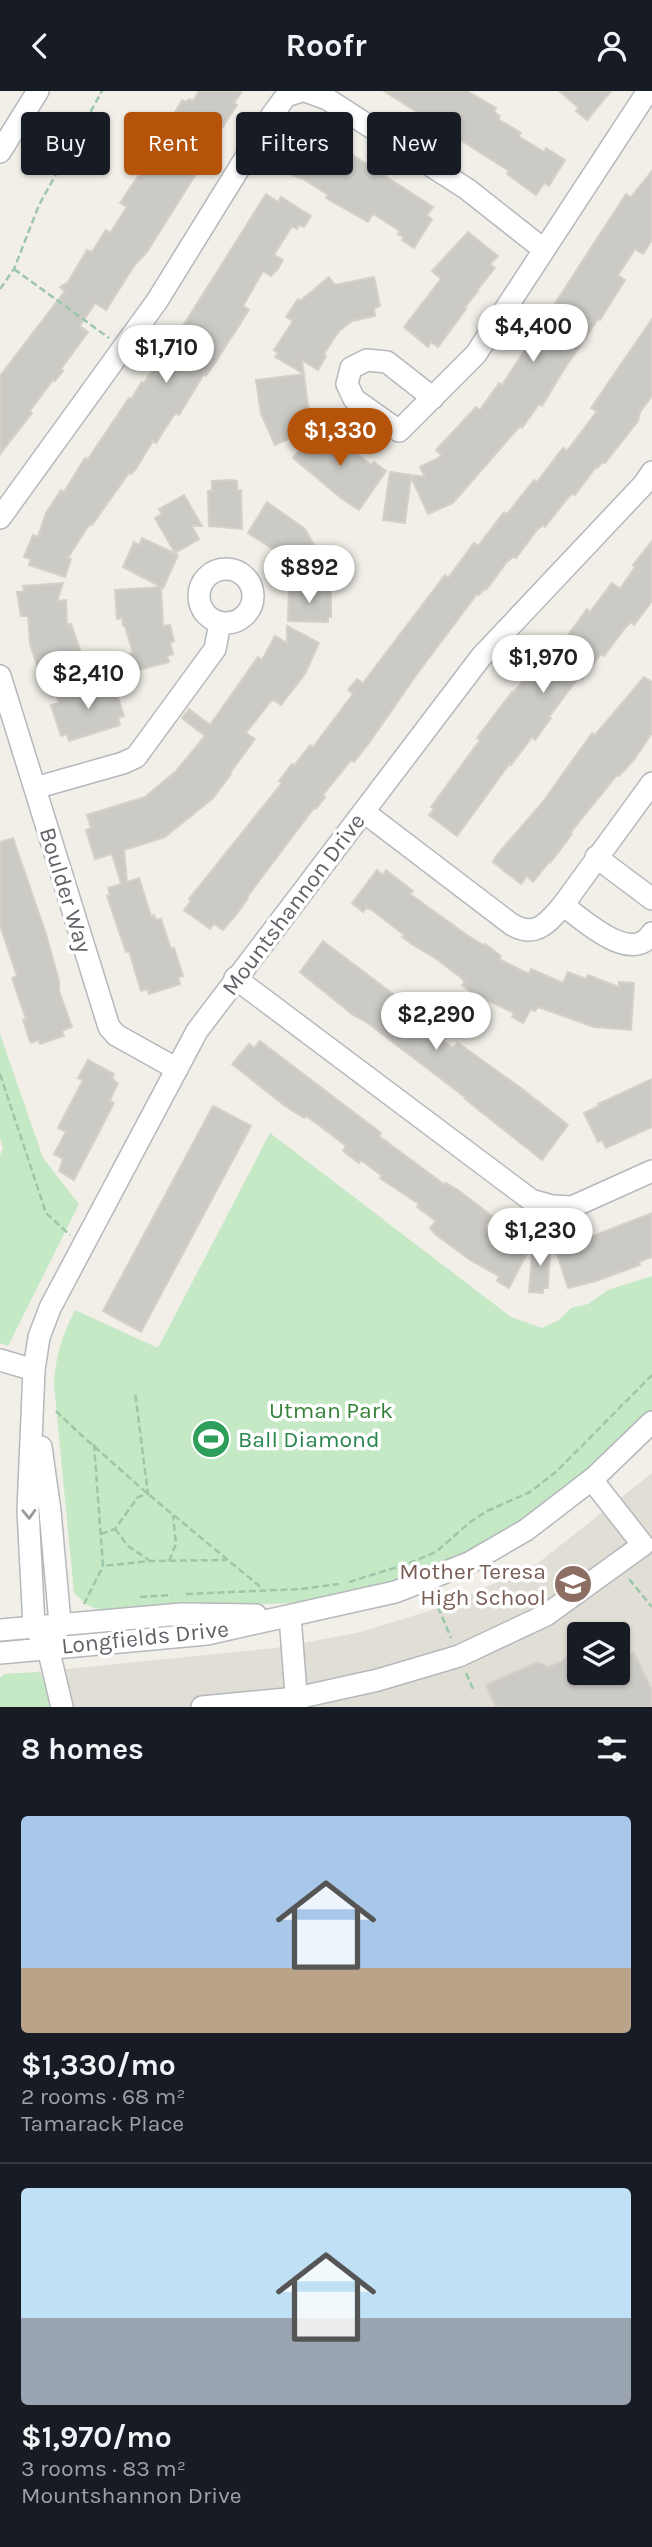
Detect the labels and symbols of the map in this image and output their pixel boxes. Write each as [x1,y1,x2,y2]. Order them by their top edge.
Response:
pin: $4,400 [476,305,590,364]
pin: $1,710 [109,325,223,385]
pin: $1,330 [283,409,397,468]
pin: $892 [268,545,350,605]
pin: $1,970 [486,635,600,695]
pin: $2,410 [31,651,145,711]
street label: Mountshannon Drive [216,808,371,1000]
street label: Boulder Way [34,824,97,956]
pin: $2,290 [379,993,493,1052]
pin: $1,230 [483,1209,597,1268]
park label: Utman Park [269,1397,393,1424]
sports icon: Ball Diamond [190,1418,232,1460]
place label: Ball Diamond [238,1426,380,1453]
one-way arrow [21,1509,37,1519]
place label: Mother Teresa High School [399,1558,546,1611]
school or university icon: Mother Teresa High School [552,1563,594,1605]
street label: Longfields Drive [60,1615,230,1660]

